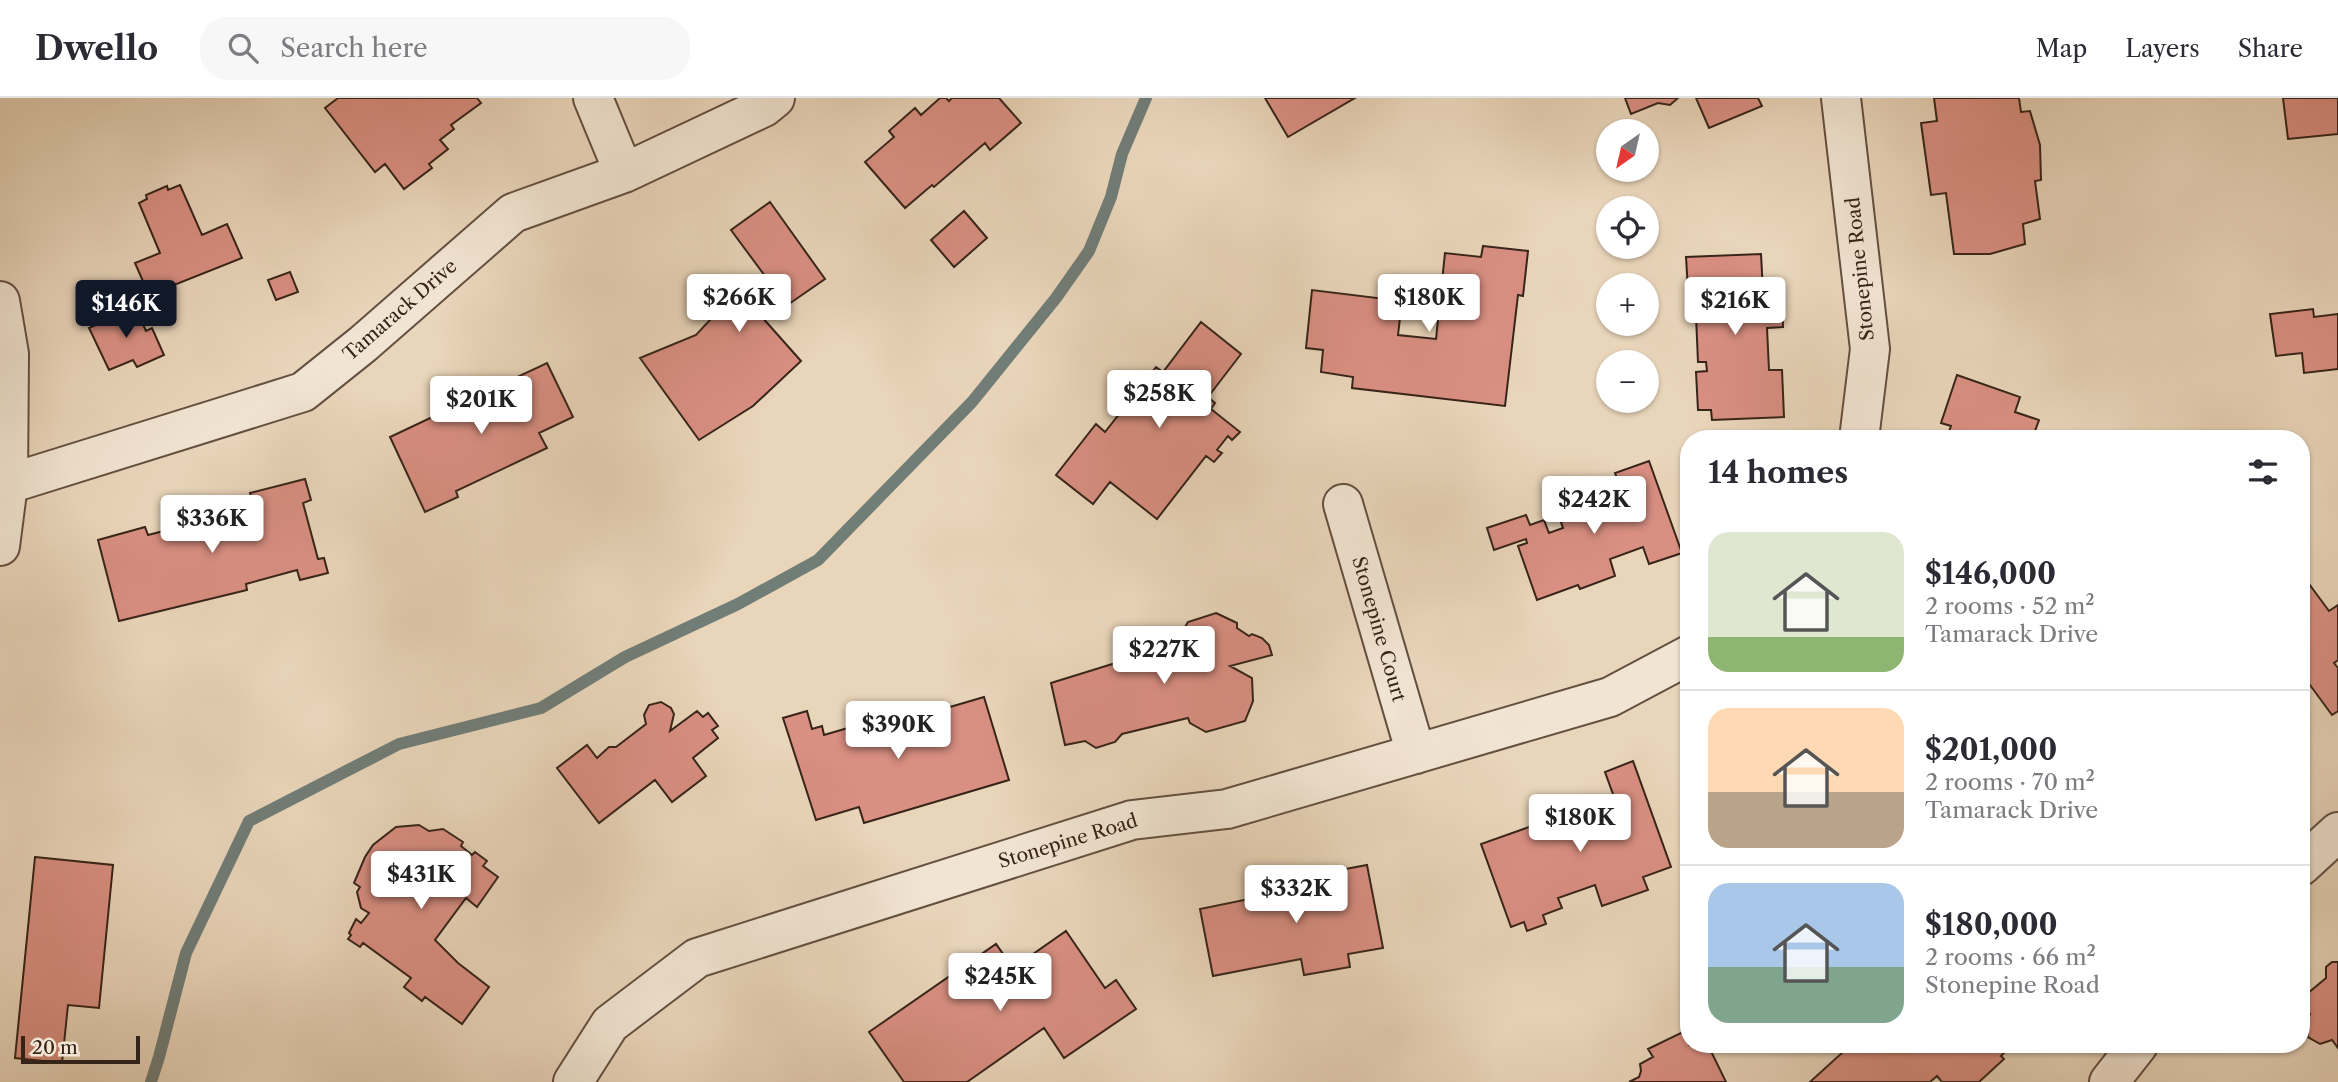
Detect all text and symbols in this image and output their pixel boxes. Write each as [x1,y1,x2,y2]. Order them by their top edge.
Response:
search box [200,17,690,80]
text: Dwello [35,28,158,69]
icon: search [224,29,262,67]
text: Search here [280,32,428,64]
text: Map [2036,34,2087,63]
text: Layers [2125,34,2200,63]
text: Share [2238,34,2303,63]
north arrow [1596,119,1659,182]
map controls [1596,119,1659,413]
button: locate [1596,196,1659,259]
street label: Stonepine Road [1841,196,1879,342]
street label: Tamarack Drive [338,254,462,366]
button: + [1596,273,1659,336]
pin: $266K [690,274,788,334]
pin: $180K [1380,274,1478,334]
pin: $216K [1686,278,1784,337]
pin: $146K [77,280,175,340]
text: $266K [703,283,775,311]
text: $180K [1394,283,1464,311]
text: $216K [1701,286,1769,314]
text: $146K [92,289,160,317]
button: − [1596,350,1659,413]
pin: $258K [1110,370,1208,430]
pin: $201K [432,376,530,436]
text: $258K [1123,379,1195,407]
text: $201K [446,385,516,413]
icon: filters [2244,453,2282,491]
text: 14 homes [1708,454,1848,491]
pin: $242K [1545,476,1643,536]
text: $242K [1558,485,1630,513]
pin: $336K [163,496,261,555]
text: $336K [177,504,247,532]
street label: Stonepine Court [1347,554,1411,705]
text: $146,000 [1925,555,2056,592]
icon: home [1764,560,1848,644]
text: 2 rooms · 52 m² [1925,592,2095,620]
text: Tamarack Drive [1925,620,2098,648]
pin: $227K [1115,626,1213,686]
text: $227K [1129,635,1199,663]
pin: $390K [849,702,947,761]
text: $390K [862,710,934,738]
text: $201,000 [1925,731,2057,768]
icon: home [1764,736,1848,820]
text: 2 rooms · 70 m² [1925,768,2095,796]
pin: $180K [1531,794,1629,854]
text: Tamarack Drive [1925,796,2098,824]
text: $180K [1545,803,1615,831]
street label: Stonepine Road [996,809,1141,873]
pin: $431K [372,852,470,911]
text: $431K [387,860,455,888]
pin: $332K [1247,866,1345,925]
text: $332K [1261,874,1331,902]
text: $180,000 [1925,906,2058,943]
icon: home [1764,911,1848,995]
text: 2 rooms · 66 m² [1925,943,2096,971]
pin: $245K [951,954,1049,1013]
text: $245K [964,962,1036,990]
text: Stonepine Road [1925,971,2100,999]
scale bar [21,1033,140,1065]
text: 20 m [32,1036,78,1059]

